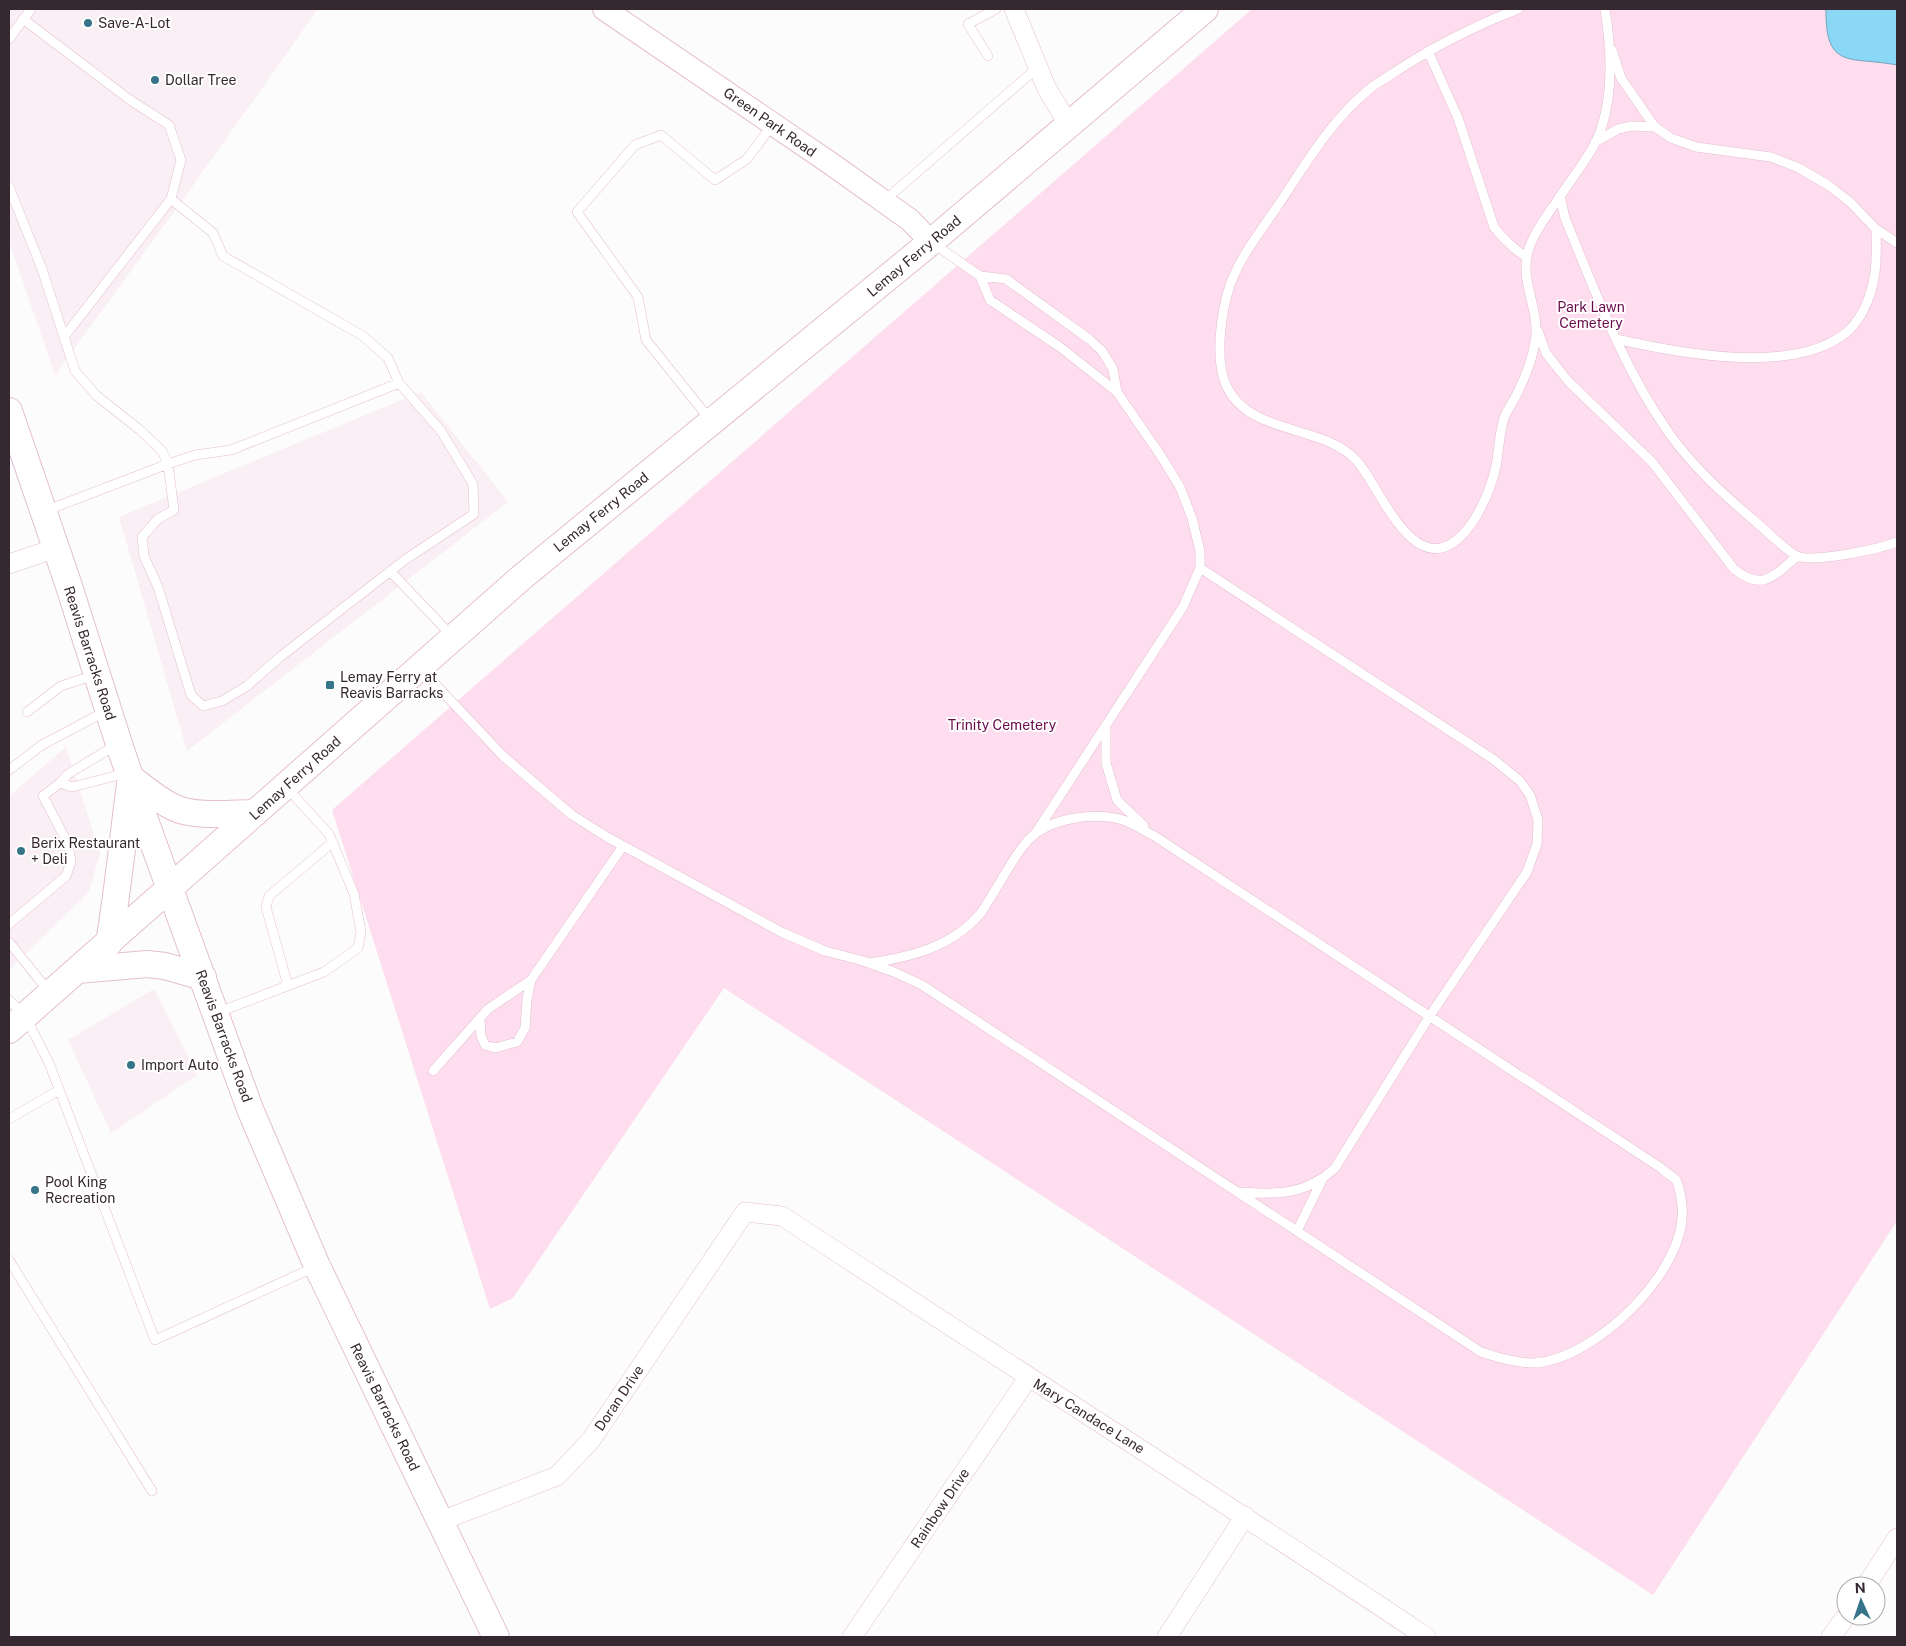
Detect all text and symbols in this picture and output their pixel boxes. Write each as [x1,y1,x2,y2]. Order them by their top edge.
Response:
place label: Save-A-Lot [98,15,170,31]
marker: Save-A-Lot [82,17,94,29]
place label: Dollar Tree [165,72,237,88]
marker: Dollar Tree [149,74,161,86]
street label: Green Park Road [721,84,819,160]
street label: Lemay Ferry Road [864,212,964,300]
park label: Park Lawn Cemetery [1557,299,1625,331]
street label: Lemay Ferry Road [550,469,652,555]
street label: Reavis Barracks Road [61,584,119,722]
place label: Lemay Ferry at Reavis Barracks [340,669,443,701]
marker: Lemay Ferry at Reavis Barracks [324,679,336,691]
park label: Trinity Cemetery [948,717,1057,733]
street label: Lemay Ferry Road [246,733,344,823]
place label: Berix Restaurant + Deli [31,835,140,867]
marker: Berix Restaurant + Deli [15,845,27,857]
street label: Reavis Barracks Road [193,968,255,1104]
place label: Import Auto [141,1057,219,1073]
marker: Import Auto [125,1059,137,1071]
place label: Pool King Recreation [45,1174,115,1206]
marker: Pool King Recreation [29,1184,41,1196]
street label: Reavis Barracks Road [347,1341,423,1473]
street label: Doran Drive [591,1362,647,1434]
street label: Mary Candace Lane [1030,1375,1148,1457]
street label: Rainbow Drive [907,1465,973,1551]
north arrow [1836,1576,1886,1626]
text: N [1854,1580,1866,1596]

